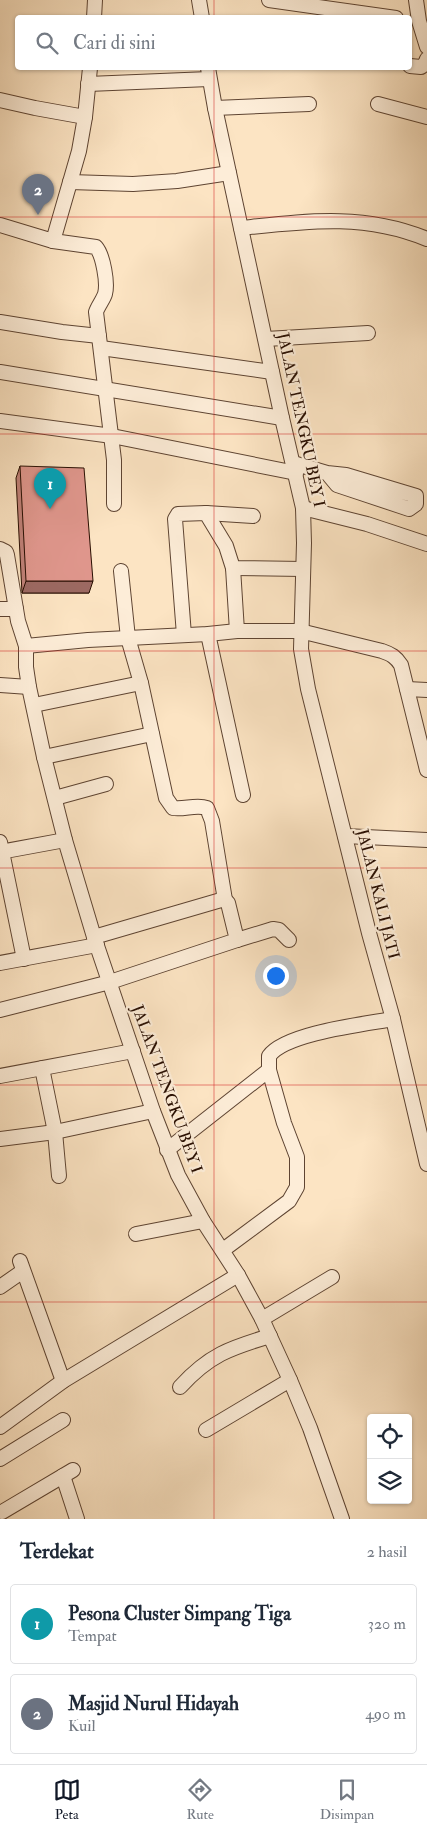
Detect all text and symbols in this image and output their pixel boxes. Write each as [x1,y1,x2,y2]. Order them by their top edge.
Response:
search box [15,15,412,70]
icon: search [33,29,61,57]
text: Cari di sini [73,31,156,55]
pin: 2 [22,174,54,215]
street label: JALAN TENGKU BEY I [272,330,329,509]
pin: 1 [34,468,66,509]
street label: JALAN KALI JATI [351,826,404,961]
your location [263,963,289,989]
street label: JALAN TENGKU BEY I [126,1001,207,1176]
map controls [367,1414,412,1504]
button: locate [367,1414,412,1459]
button: layers [367,1459,412,1504]
text: Terdekat [20,1538,94,1565]
text: 2 hasil [367,1542,407,1562]
text: Pesona Cluster Simpang Tiga [68,1602,291,1626]
text: 1 [34,1614,40,1634]
text: 320 m [368,1614,406,1634]
text: Tempat [68,1626,117,1646]
text: Masjid Nurul Hidayah [68,1692,239,1716]
text: 2 [33,1704,41,1724]
text: 490 m [365,1704,406,1724]
text: Kuil [68,1716,96,1736]
tab: Peta [53,1776,81,1823]
tab: Rute [186,1776,214,1823]
tab: Disimpan [320,1776,374,1823]

